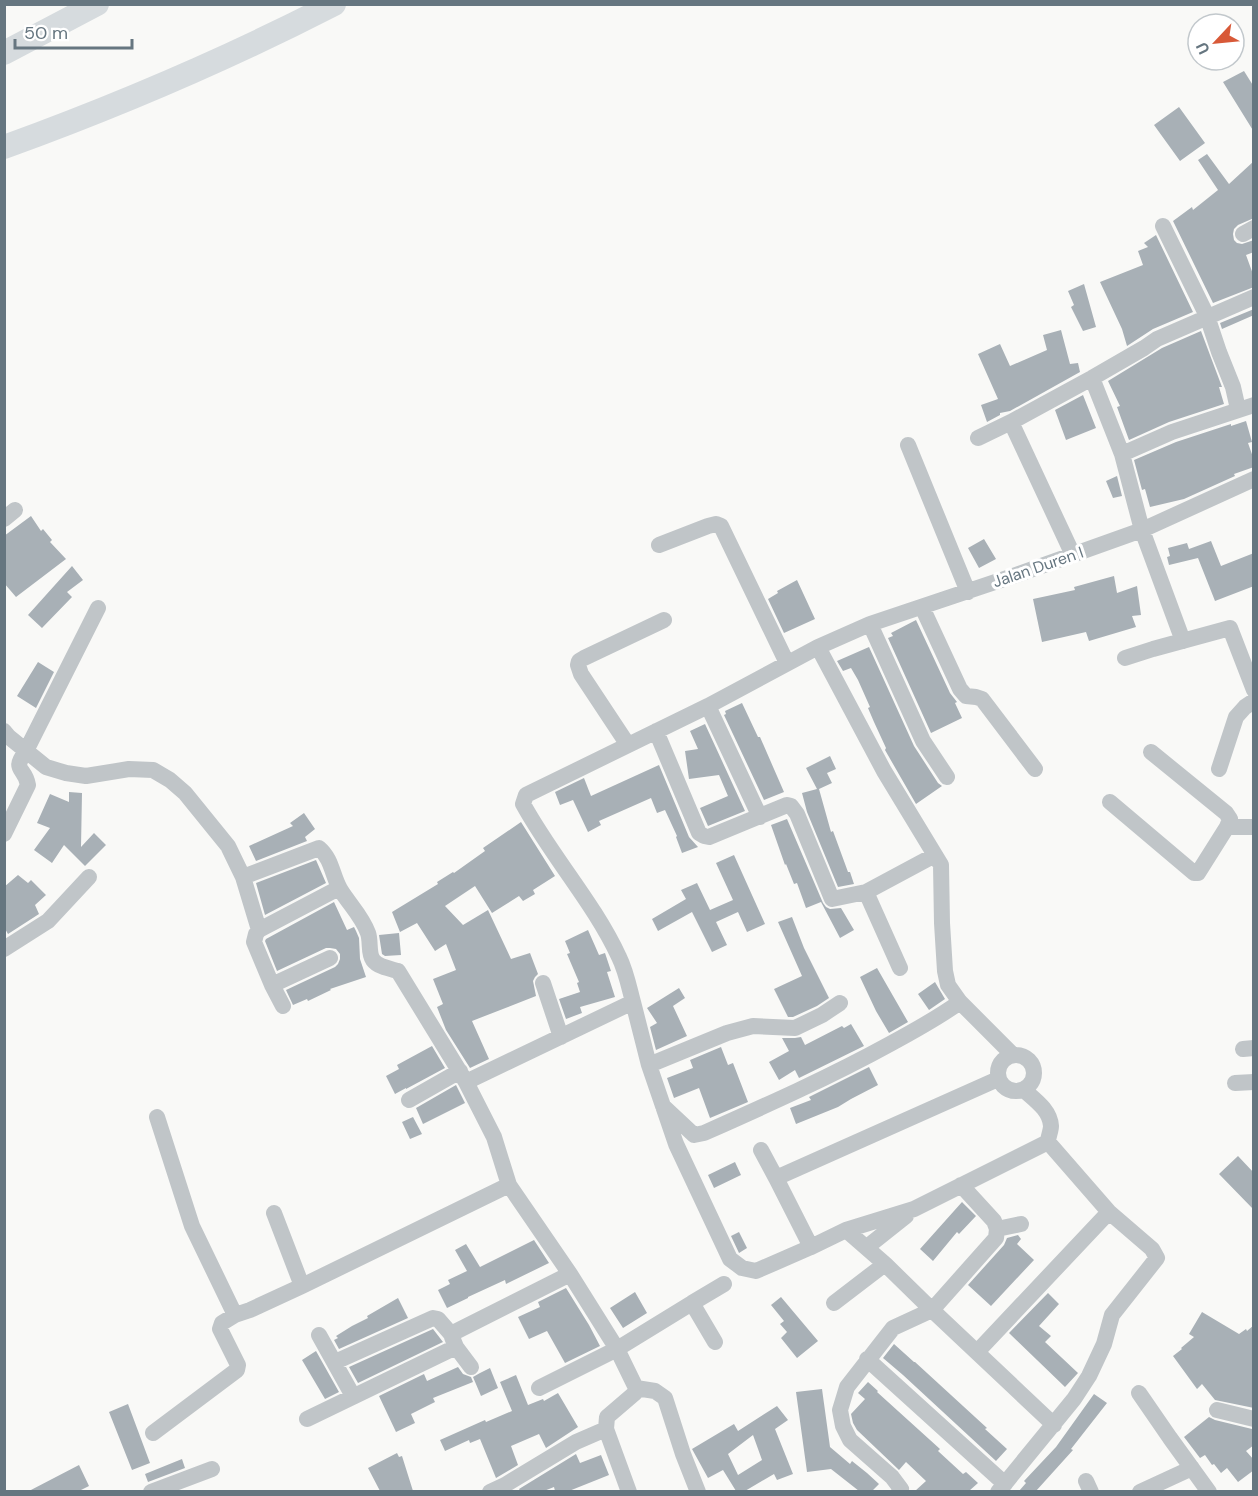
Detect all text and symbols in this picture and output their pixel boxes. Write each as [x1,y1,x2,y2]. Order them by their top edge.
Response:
scale bar [15,12,132,50]
north arrow [1186,12,1246,72]
text: 50 m [24,21,68,45]
text: U [1191,39,1215,58]
street label: Jalan Duren I [990,542,1086,592]

